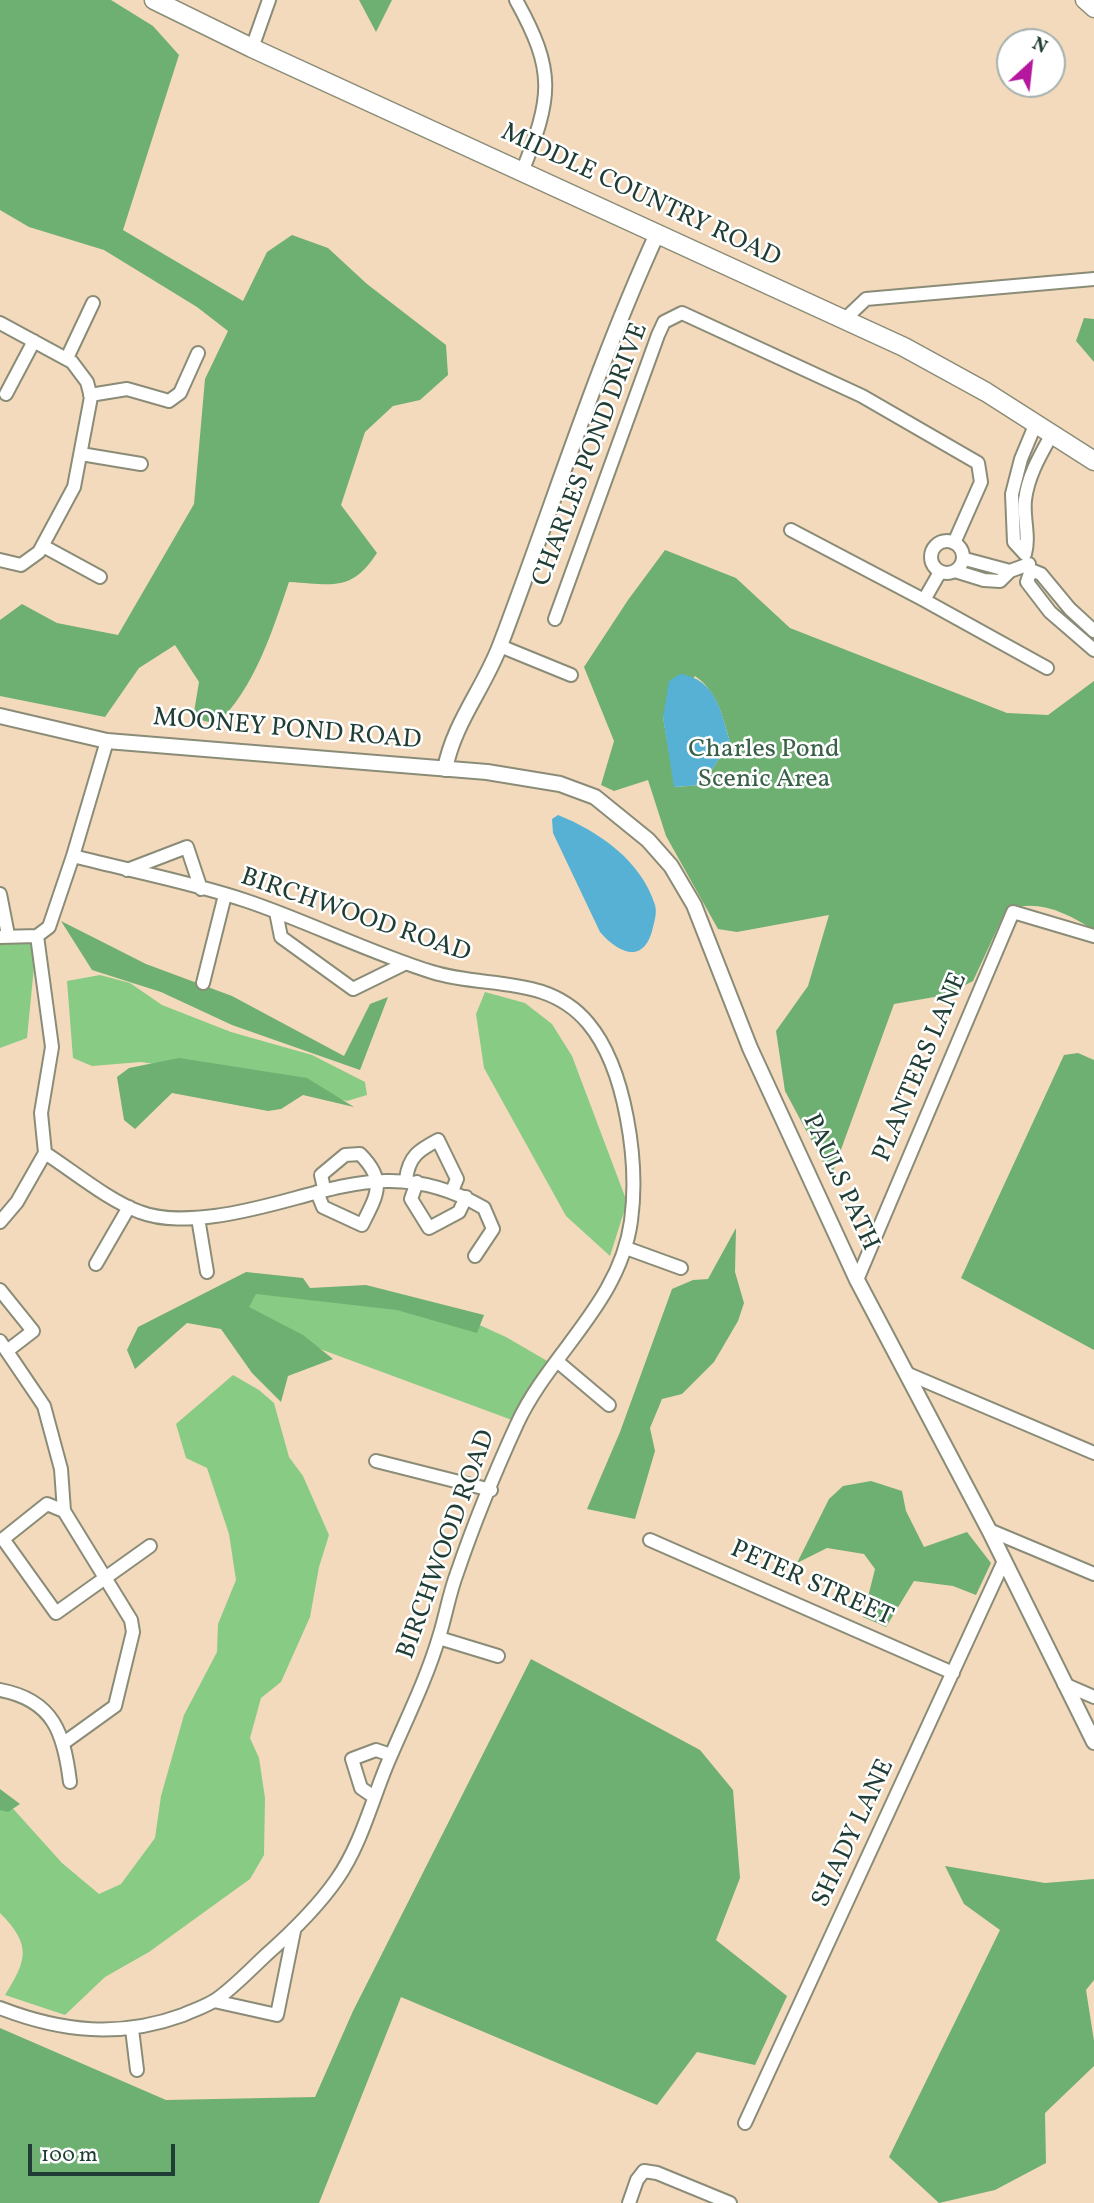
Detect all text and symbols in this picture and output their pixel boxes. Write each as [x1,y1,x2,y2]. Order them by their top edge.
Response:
north arrow [996,28,1066,98]
text: N [1028,31,1052,61]
street label: MIDDLE COUNTRY ROAD [495,118,785,276]
street label: CHARLES POND DRIVE [527,319,657,591]
street label: MOONEY POND ROAD [151,704,423,758]
park label: Charles Pond Scenic Area [688,735,840,796]
street label: BIRCHWOOD ROAD [236,863,474,971]
street label: PLANTERS LANE [868,969,976,1167]
street label: PAULS PATH [794,1110,884,1256]
street label: BIRCHWOOD ROAD [392,1426,504,1664]
street label: PETER STREET [725,1535,897,1635]
street label: SHADY LANE [807,1755,903,1913]
scale bar [32,2130,178,2174]
text: 100 m [41,2141,98,2170]

